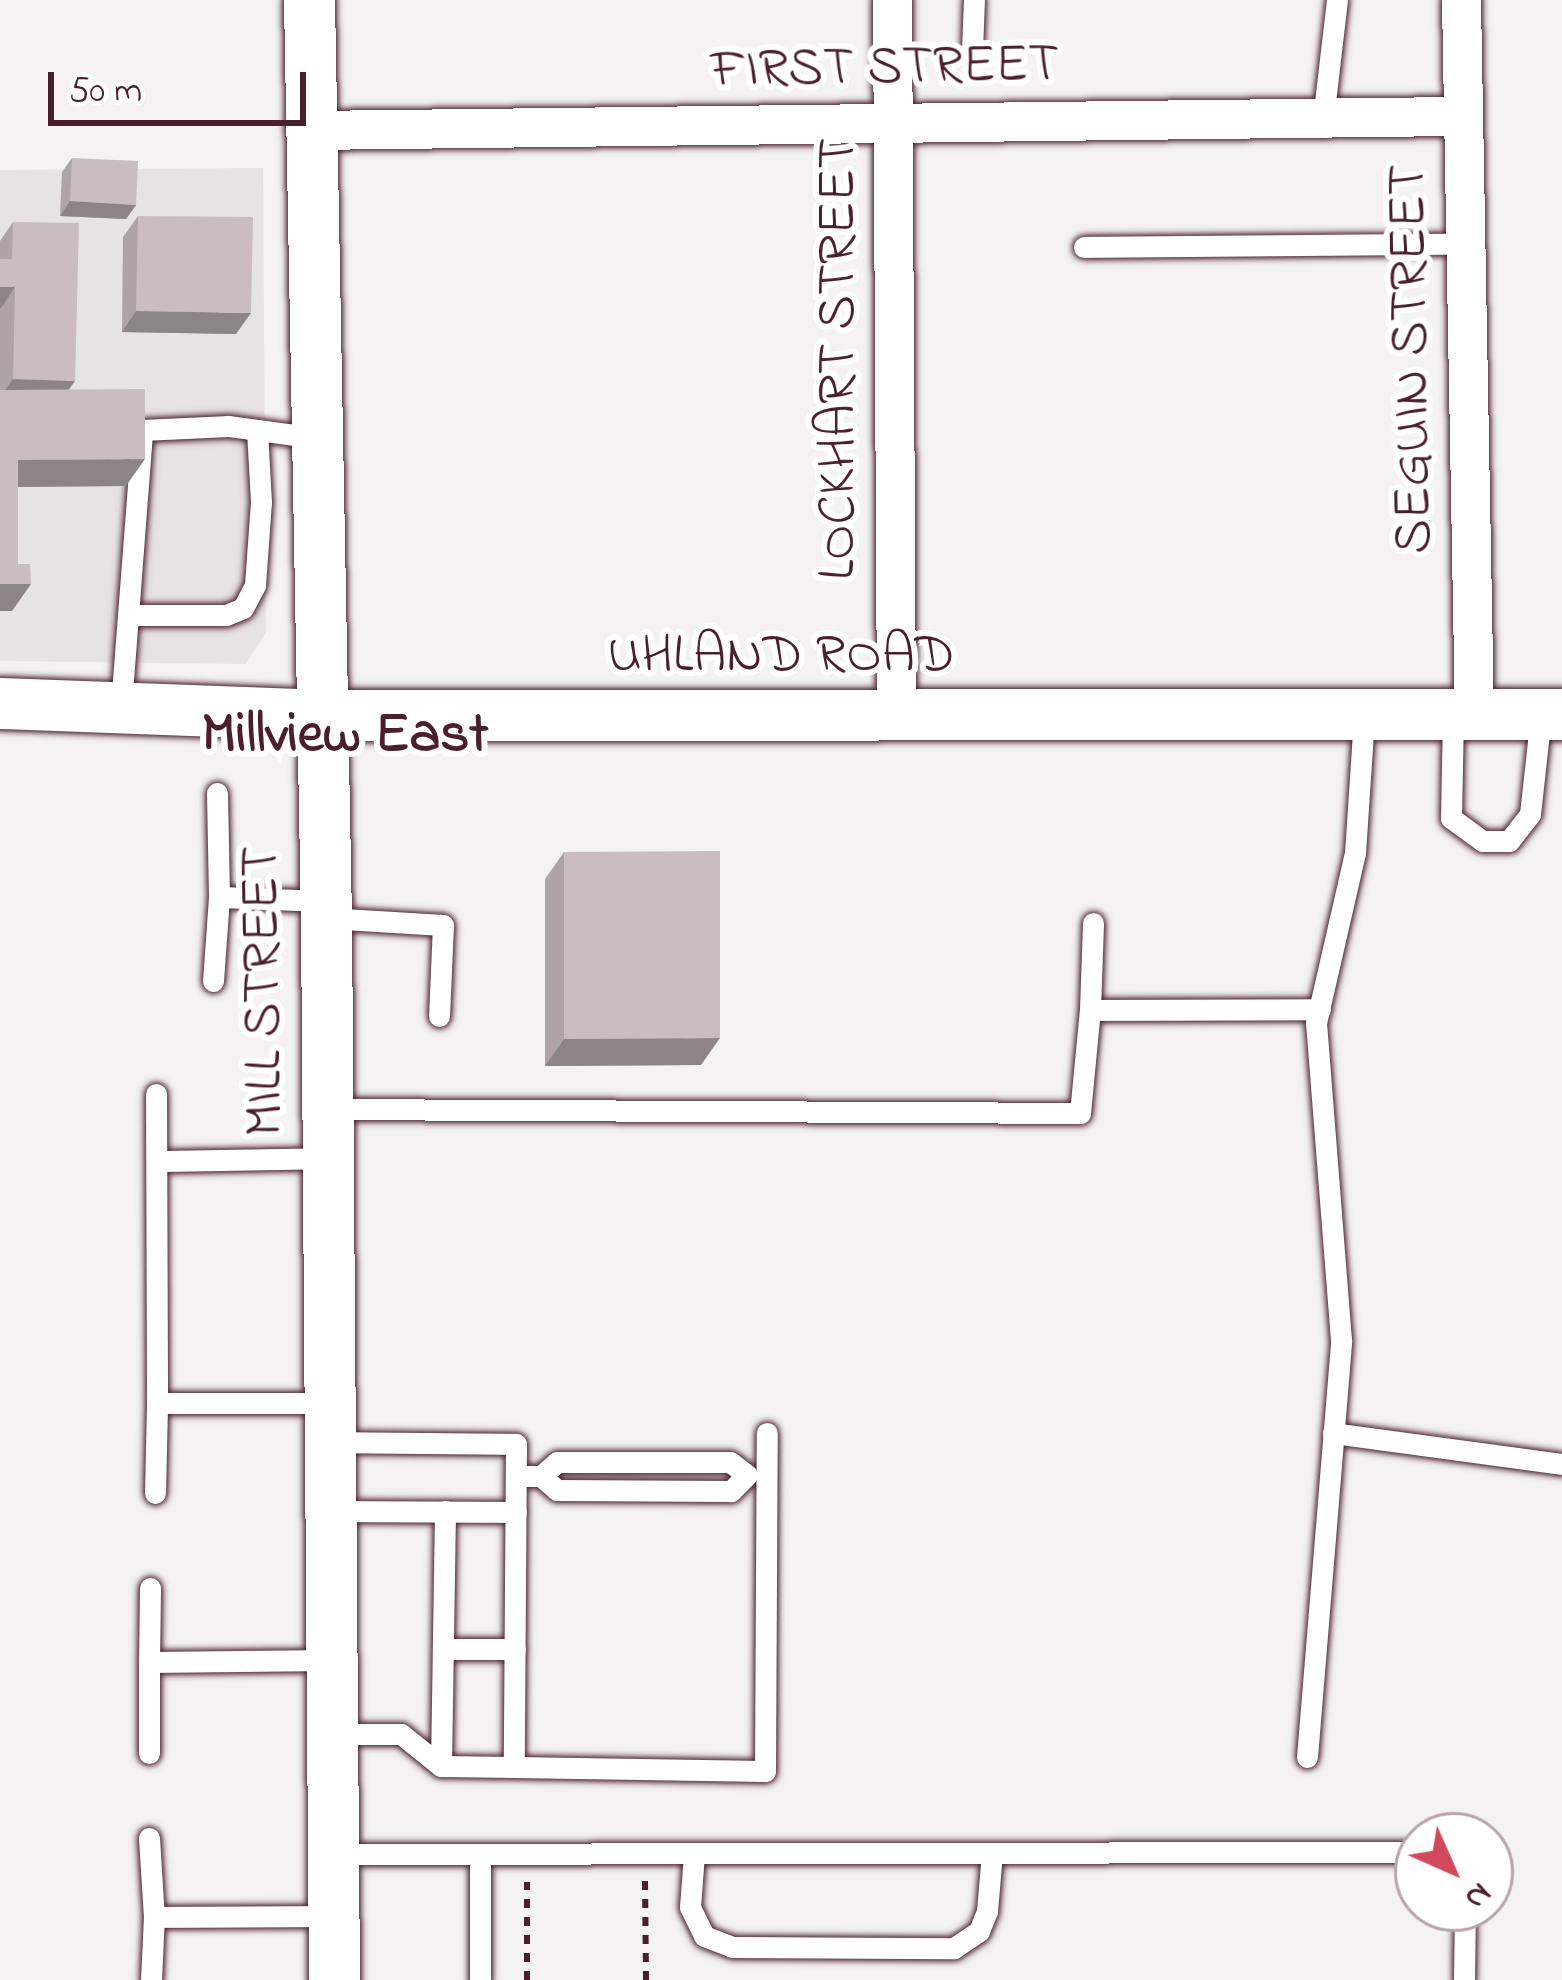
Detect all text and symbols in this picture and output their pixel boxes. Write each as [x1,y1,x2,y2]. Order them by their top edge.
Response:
street label: FIRST STREET [710,34,1060,104]
scale bar [54,48,312,122]
text: 50 m [69,66,142,119]
street label: LOCKHART STREET [808,138,872,580]
street label: SEGUIN STREET [1377,164,1449,554]
street label: UHLAND ROAD [607,625,955,689]
district label: Millview East [202,703,488,771]
street label: MILL STREET [230,845,300,1137]
north arrow [1394,1812,1514,1932]
text: N [1452,1870,1502,1920]

